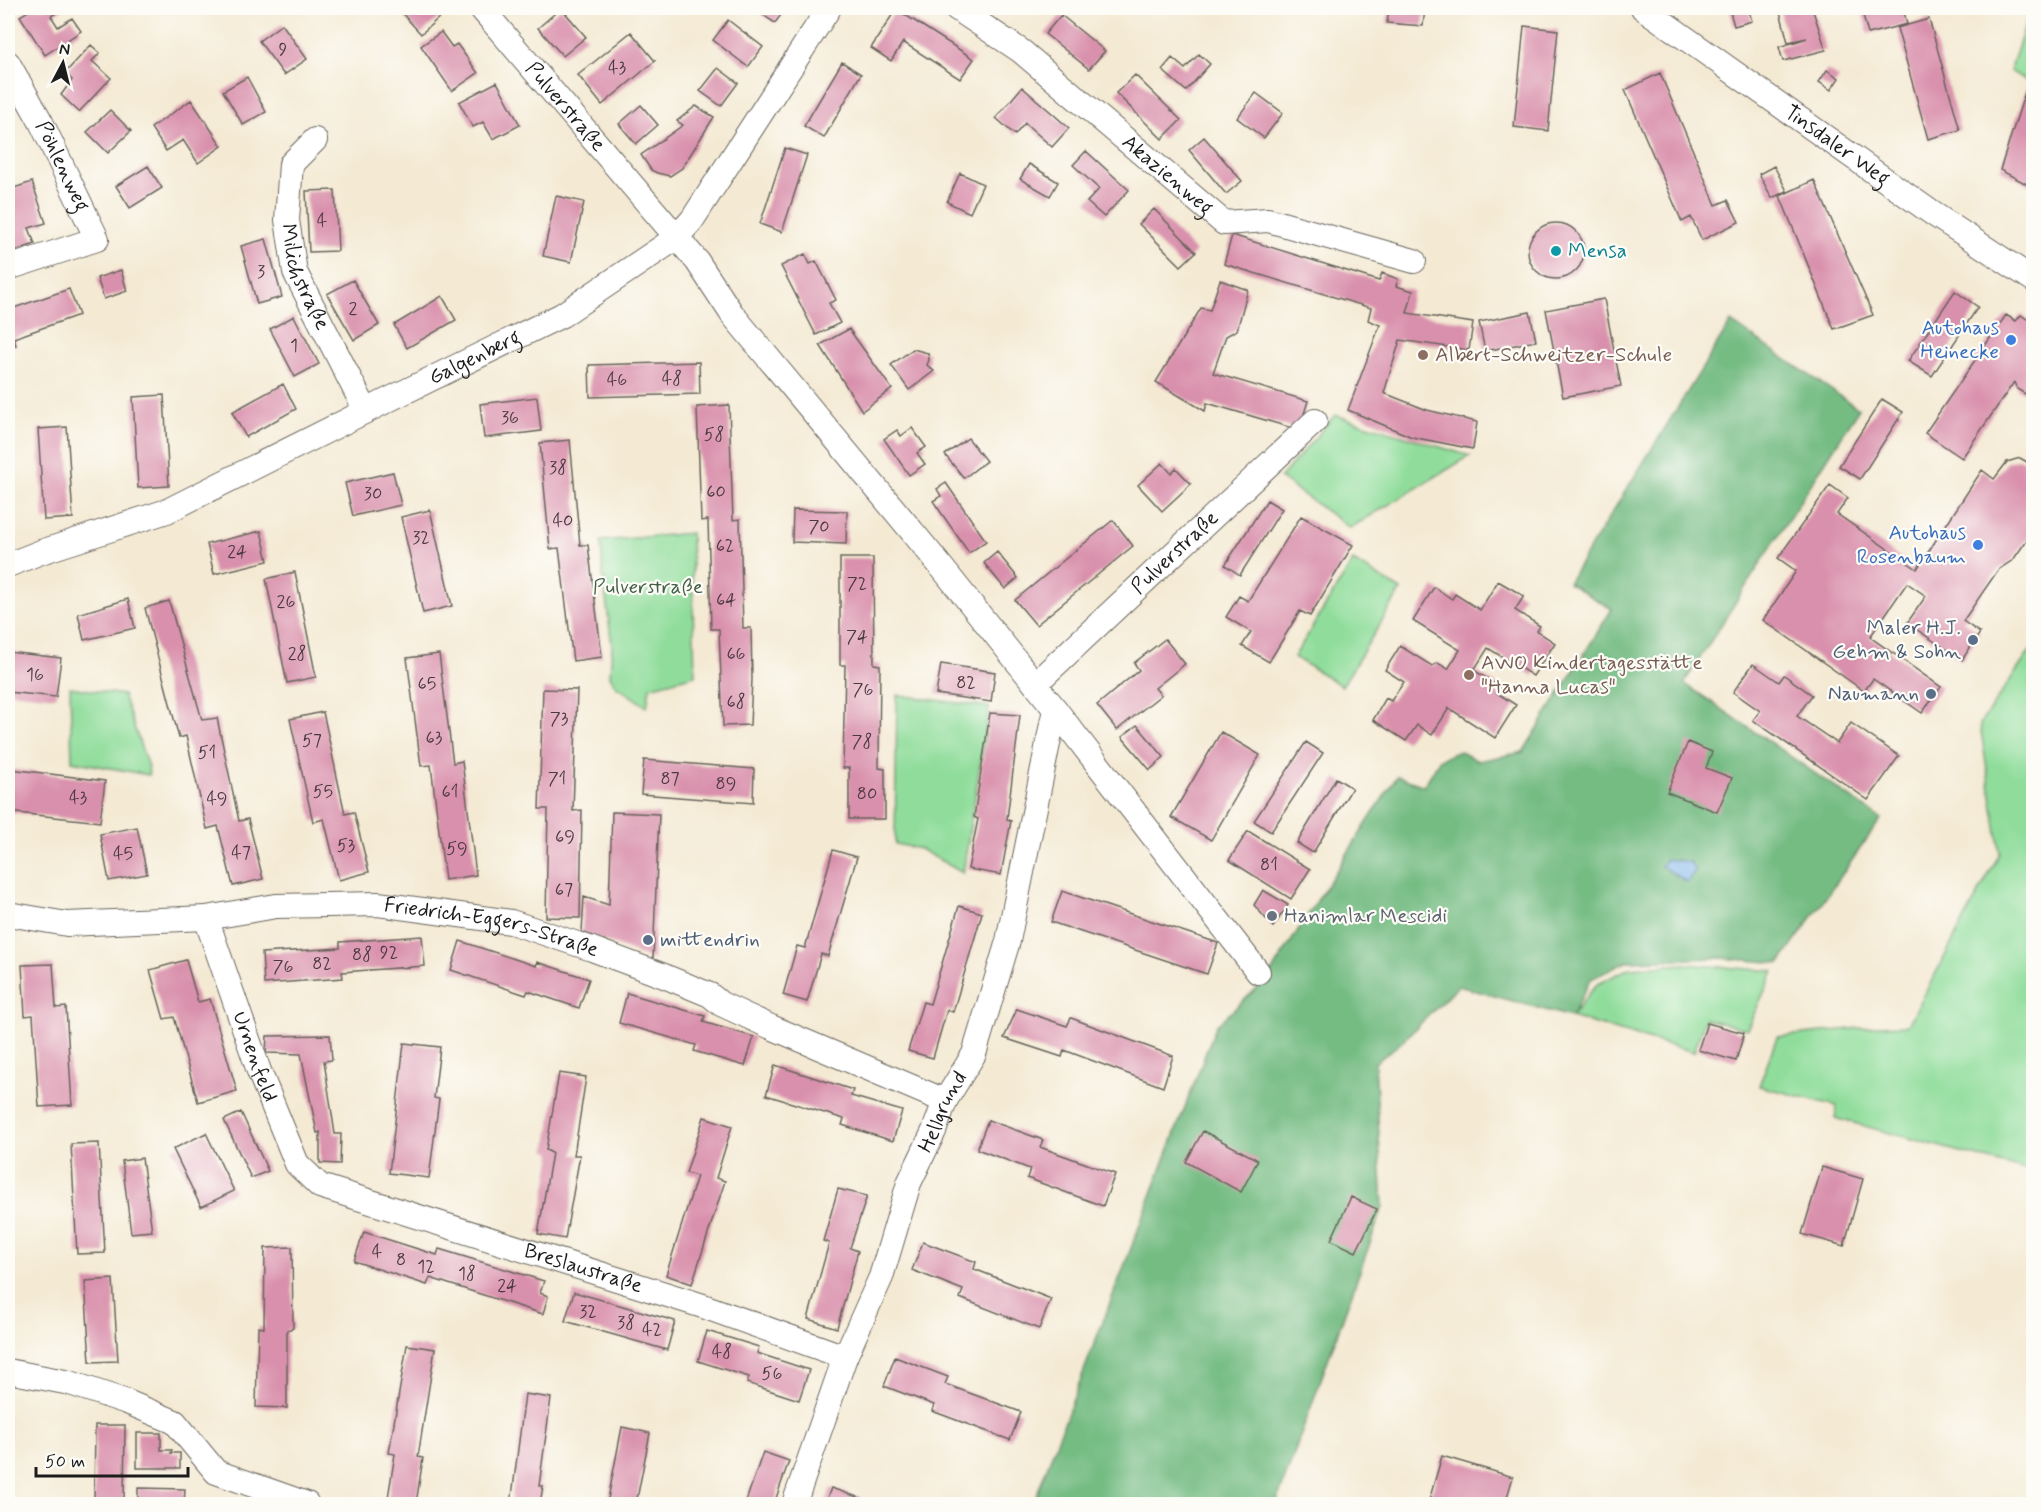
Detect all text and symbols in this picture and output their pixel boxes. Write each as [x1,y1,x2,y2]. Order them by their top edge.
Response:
north arrow [33,33,93,93]
house number: 9 [279,38,288,62]
text: N [58,39,71,61]
street label: Pulverstraße [519,56,612,158]
house number: 43 [608,56,626,80]
street label: Tinsdaler Weg [1779,99,1896,194]
street label: Pöhlenweg [29,116,96,218]
street label: Akazienweg [1116,128,1219,223]
house number: 4 [317,209,327,233]
street label: Milichstraße [274,222,336,335]
place label: Mensa [1568,237,1627,265]
marker: Mensa [1549,244,1563,258]
house number: 3 [257,260,265,284]
house number: 2 [349,297,358,321]
place label: Autohaus Heinecke [1920,314,1999,366]
street label: Galgenberg [424,323,526,392]
marker: Autohaus Heinecke [2004,333,2018,347]
house number: 1 [290,334,298,358]
place label: Albert-Schweitzer-Schule [1435,341,1672,369]
marker: Albert-Schweitzer-Schule [1416,348,1430,362]
house number: 48 [662,367,682,391]
house number: 46 [607,368,627,392]
house number: 36 [501,406,519,430]
house number: 58 [704,423,724,447]
house number: 38 [549,456,567,480]
house number: 60 [706,480,726,504]
house number: 30 [364,482,382,506]
street label: Pulverstraße [1125,505,1225,601]
house number: 40 [553,509,573,533]
house number: 70 [808,515,830,539]
place label: Autohaus Rosenbaum [1857,519,1966,571]
house number: 32 [412,526,430,550]
house number: 62 [716,534,734,558]
marker: Autohaus Rosenbaum [1971,538,1985,552]
house number: 24 [227,540,247,564]
house number: 72 [847,572,867,596]
park label: Pulverstraße [593,573,703,601]
house number: 64 [716,588,736,612]
house number: 26 [277,590,295,614]
place label: Maler H.J. Gehm & Sohn [1832,614,1962,666]
house number: 74 [846,625,868,649]
marker: Maler H.J. Gehm & Sohn [1966,633,1980,647]
house number: 28 [288,642,306,666]
house number: 66 [726,642,746,666]
place label: AWO Kindertagesstätte "Hanna Lucas" [1481,649,1703,701]
house number: 16 [26,663,44,687]
marker: AWO Kindertagesstätte "Hanna Lucas" [1462,668,1476,682]
house number: 82 [956,671,976,695]
house number: 65 [418,672,436,696]
house number: 76 [853,678,873,702]
place label: Naumann [1828,680,1919,708]
marker: Naumann [1924,687,1938,701]
house number: 68 [726,690,746,714]
house number: 73 [550,707,569,731]
house number: 63 [426,726,443,750]
house number: 57 [302,729,322,753]
house number: 78 [852,730,872,754]
house number: 51 [198,741,216,765]
house number: 71 [548,767,566,791]
house number: 87 [660,767,680,791]
house number: 89 [716,772,736,796]
house number: 55 [313,780,333,804]
house number: 61 [442,780,458,804]
house number: 80 [857,782,877,806]
house number: 43 [69,786,87,810]
house number: 49 [206,787,228,811]
house number: 69 [555,825,575,849]
house number: 53 [337,834,356,858]
house number: 59 [446,837,468,861]
house number: 47 [231,841,251,865]
house number: 45 [113,842,133,866]
house number: 81 [1260,853,1278,877]
house number: 67 [555,878,573,902]
street label: Friedrich-Eggers-Straße [382,891,603,964]
place label: Hanimlar Mescidi [1284,902,1447,930]
marker: Hanimlar Mescidi [1265,909,1279,923]
place label: mittendrin [660,926,760,954]
marker: mittendrin [641,933,655,947]
house number: 92 [380,941,398,965]
house number: 88 [352,943,372,967]
house number: 82 [312,952,332,976]
house number: 76 [273,955,293,979]
street label: Urnenfeld [225,1008,284,1106]
street label: Hellgrund [912,1066,974,1157]
street label: Breslaustraße [521,1237,646,1300]
house number: 4 [372,1240,382,1264]
house number: 8 [396,1248,406,1272]
house number: 12 [417,1255,435,1279]
house number: 18 [458,1262,476,1286]
house number: 24 [497,1274,517,1298]
house number: 32 [579,1300,597,1324]
house number: 38 [617,1311,635,1335]
house number: 42 [642,1318,662,1342]
house number: 48 [712,1340,732,1364]
house number: 56 [762,1362,782,1386]
scale bar [36,1440,188,1478]
text: 50 m [45,1450,85,1474]

